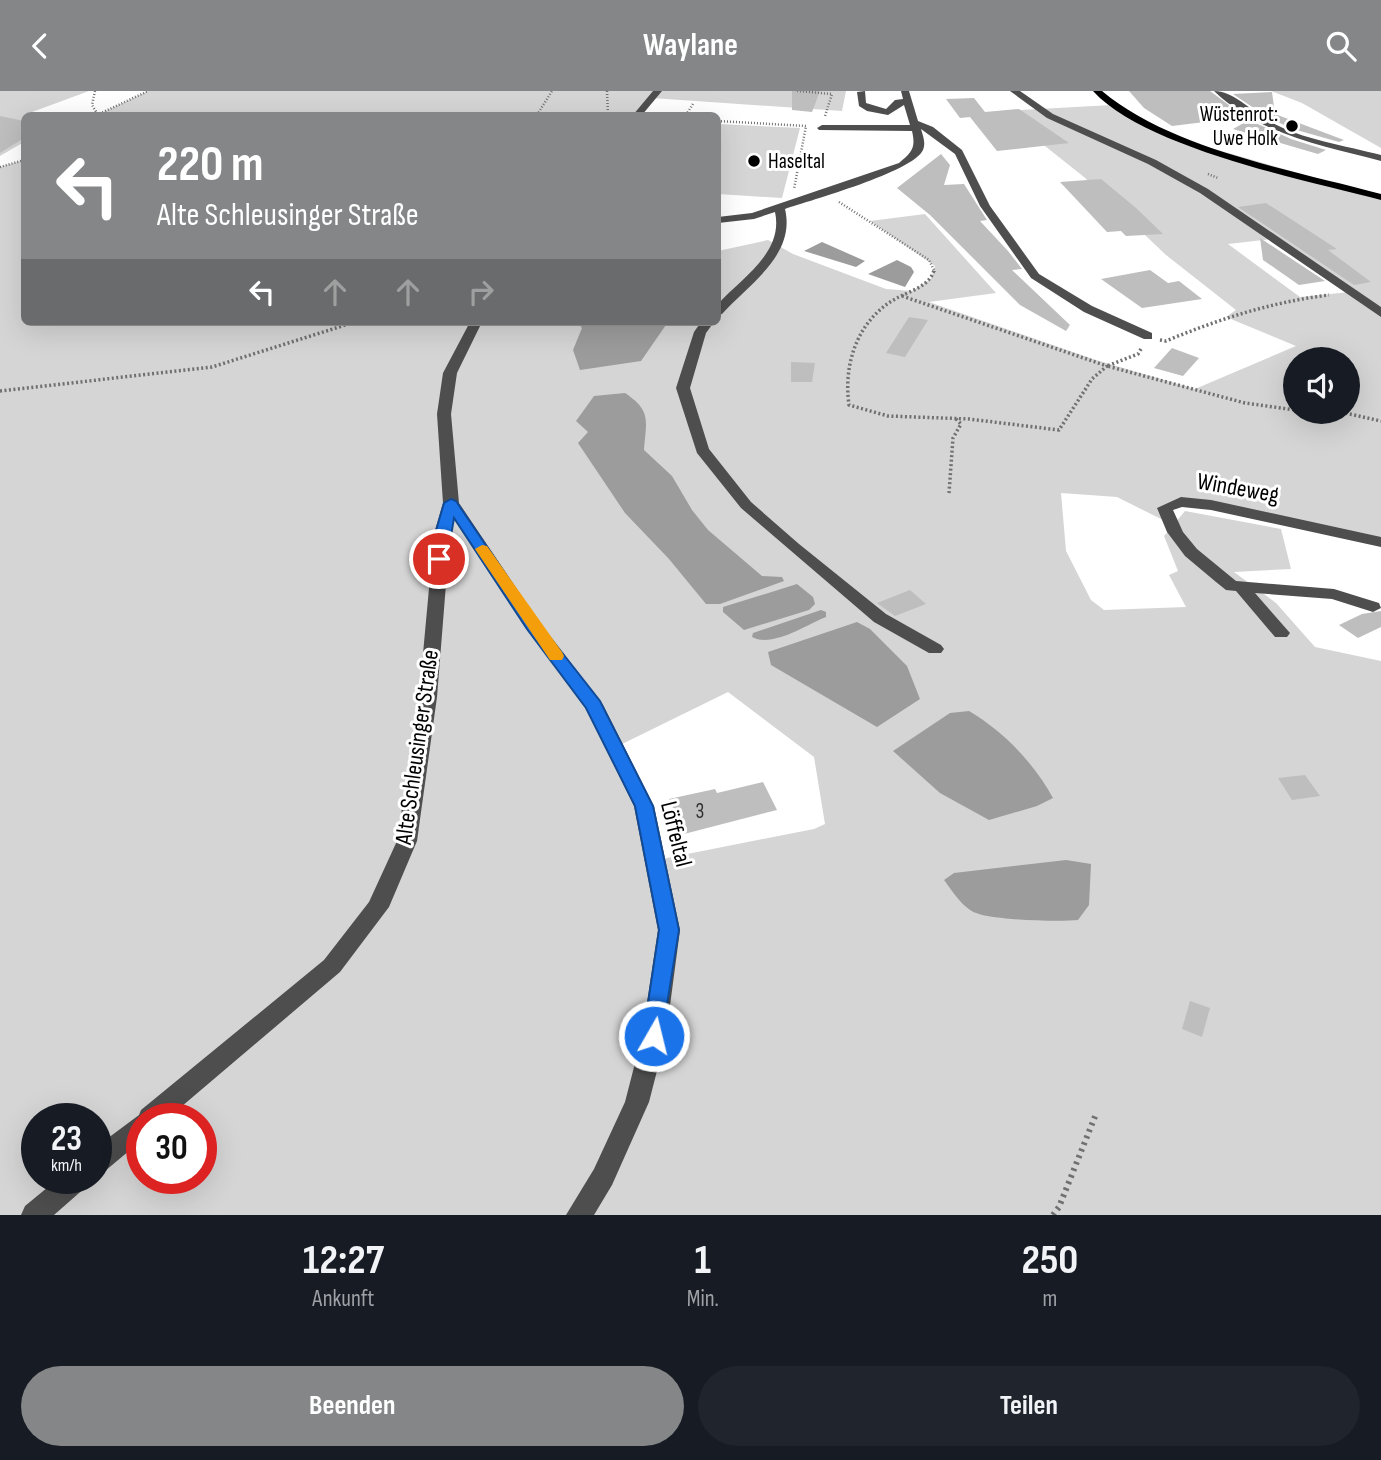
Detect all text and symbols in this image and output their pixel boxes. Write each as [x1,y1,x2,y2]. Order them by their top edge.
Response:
text: Waylane [643,26,738,65]
icon: back [21,27,59,65]
icon: search [1322,27,1360,65]
place label: Wüstenrot: Uwe Holk [1200,102,1278,151]
marker: Wüstenrot: Uwe Holk [1284,118,1300,134]
text: 220 m [157,136,263,195]
icon: left [42,140,133,231]
place label: Haseltal [768,149,825,174]
marker: Haseltal [746,153,762,169]
text: Alte Schleusinger Straße [157,196,419,235]
icon: left [243,273,281,311]
icon: ahead [316,273,354,311]
icon: ahead [389,273,427,311]
icon: right [462,273,500,311]
map controls [1283,347,1360,424]
button: sound [1283,347,1360,424]
street label: Windeweg [1195,467,1281,509]
pin [409,529,469,589]
icon: arrive [420,540,458,578]
street label: Alte Schleusinger Straße [389,648,445,847]
street label: Löffeltal [654,798,698,870]
house number: 3 [696,799,704,824]
position arrow [617,999,691,1073]
speed limit sign: 30 [126,1103,217,1194]
text: 23 [51,1118,82,1161]
text: km/h [51,1155,82,1176]
text: 12:27 [303,1235,384,1286]
text: 1 [695,1235,711,1286]
text: 250 [1022,1235,1078,1286]
text: Ankunft [312,1285,374,1313]
text: Min. [687,1285,719,1313]
text: m [1043,1285,1057,1313]
button: Beenden [21,1366,684,1446]
button: Teilen [698,1366,1360,1446]

